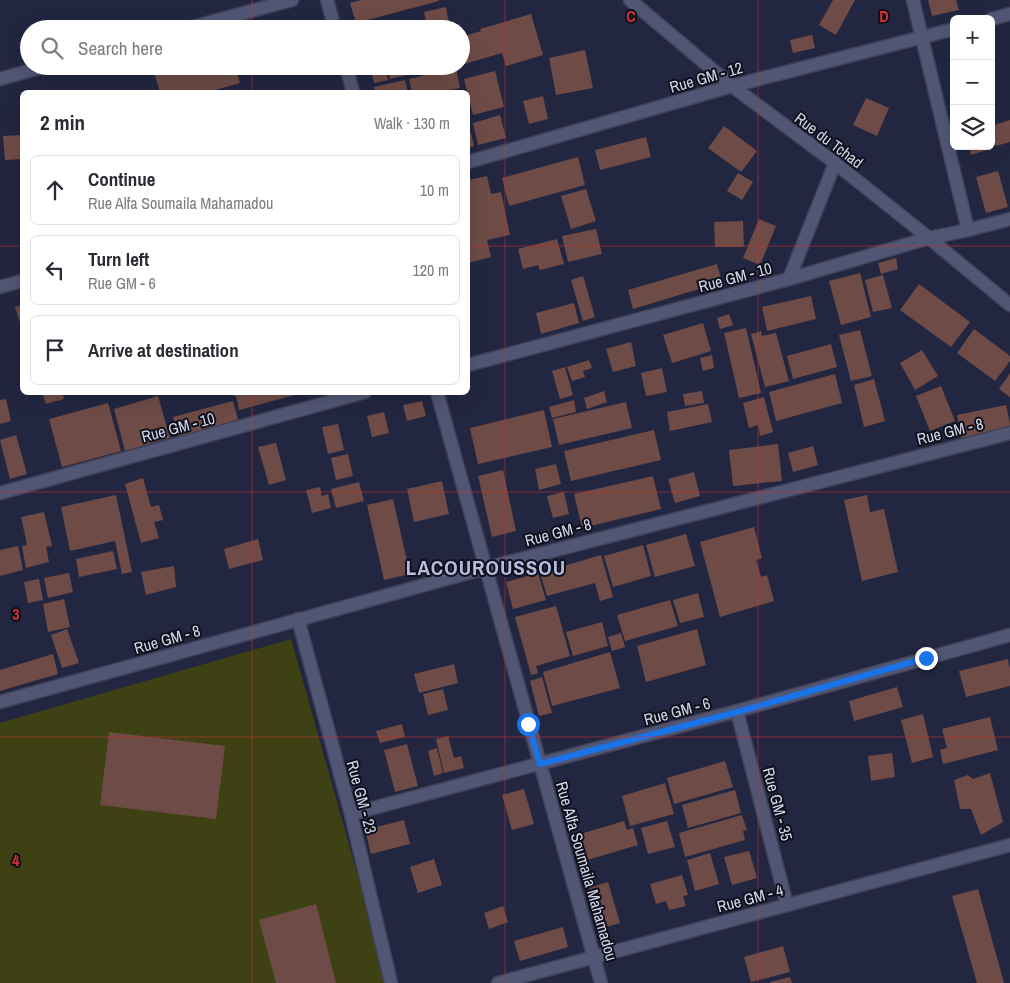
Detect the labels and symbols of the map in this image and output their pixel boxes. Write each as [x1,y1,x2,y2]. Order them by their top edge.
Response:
text: C [626,5,636,27]
text: D [879,5,889,27]
street label: Rue GM - 12 [667,56,745,98]
street label: Rue du Tchad [790,107,868,173]
street label: Rue GM - 10 [696,257,774,297]
street label: Rue GM - 10 [139,407,217,447]
street label: Rue GM - 8 [914,412,986,450]
street label: Rue GM - 8 [522,513,594,551]
district label: LACOUROUSSOU [406,553,566,582]
text: 3 [12,603,20,625]
street label: Rue GM - 8 [131,619,203,659]
route end [915,647,938,670]
street label: Rue GM - 6 [641,692,713,730]
route start [517,713,540,736]
street label: Rue GM - 23 [342,758,382,836]
street label: Rue GM - 35 [758,765,798,843]
street label: Rue Alfa Soumaila Mahamadou [551,779,623,963]
text: 4 [12,849,20,871]
street label: Rue GM - 4 [714,879,786,917]

